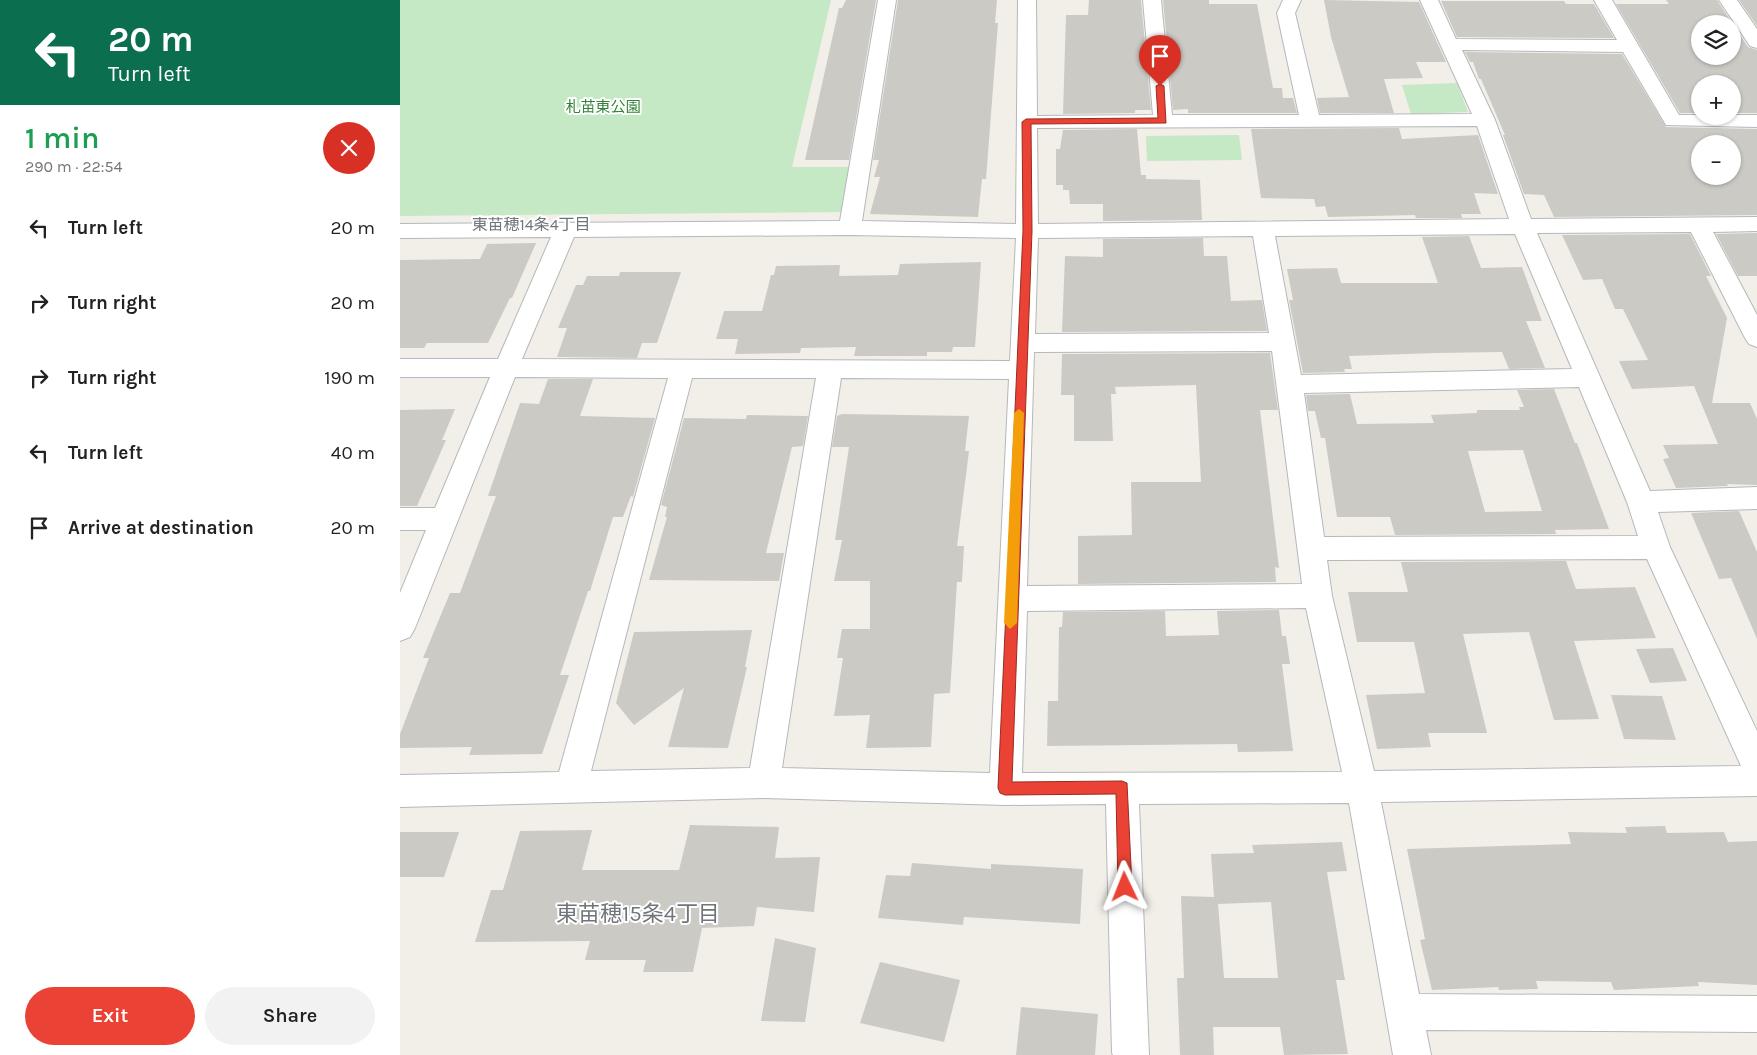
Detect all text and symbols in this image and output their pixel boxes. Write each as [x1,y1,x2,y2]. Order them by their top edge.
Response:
map controls [1691,15,1741,185]
button: layers [1691,15,1741,65]
text: 20 m [108,19,193,60]
icon: left [25,20,90,85]
pin [1139,35,1181,86]
icon: arrive [1146,42,1174,70]
text: Turn left [108,61,191,87]
button: + [1691,75,1741,125]
park label: 札苗東公園 [565,98,641,116]
text: 1 min [25,120,99,156]
button: close [323,122,375,174]
button: − [1691,135,1741,185]
text: 290 m · 22:54 [25,157,122,176]
icon: left [25,214,53,242]
district label: 東苗穂14条4丁目 [471,215,591,234]
text: Turn left [68,217,143,239]
text: 20 m [330,217,375,239]
icon: right [25,289,53,317]
text: Turn right [68,292,157,314]
text: 20 m [330,292,375,314]
icon: right [25,364,53,392]
text: Turn right [68,367,157,389]
text: 190 m [324,367,375,389]
icon: left [25,439,53,467]
text: Turn left [68,442,143,464]
text: 40 m [331,442,375,464]
icon: arrive [25,514,53,542]
text: Arrive at destination [68,517,254,539]
text: 20 m [330,517,375,539]
position arrow [1098,860,1150,912]
district label: 東苗穂15条4丁目 [556,901,720,927]
button: Exit [25,987,195,1045]
button: Share [205,987,375,1045]

